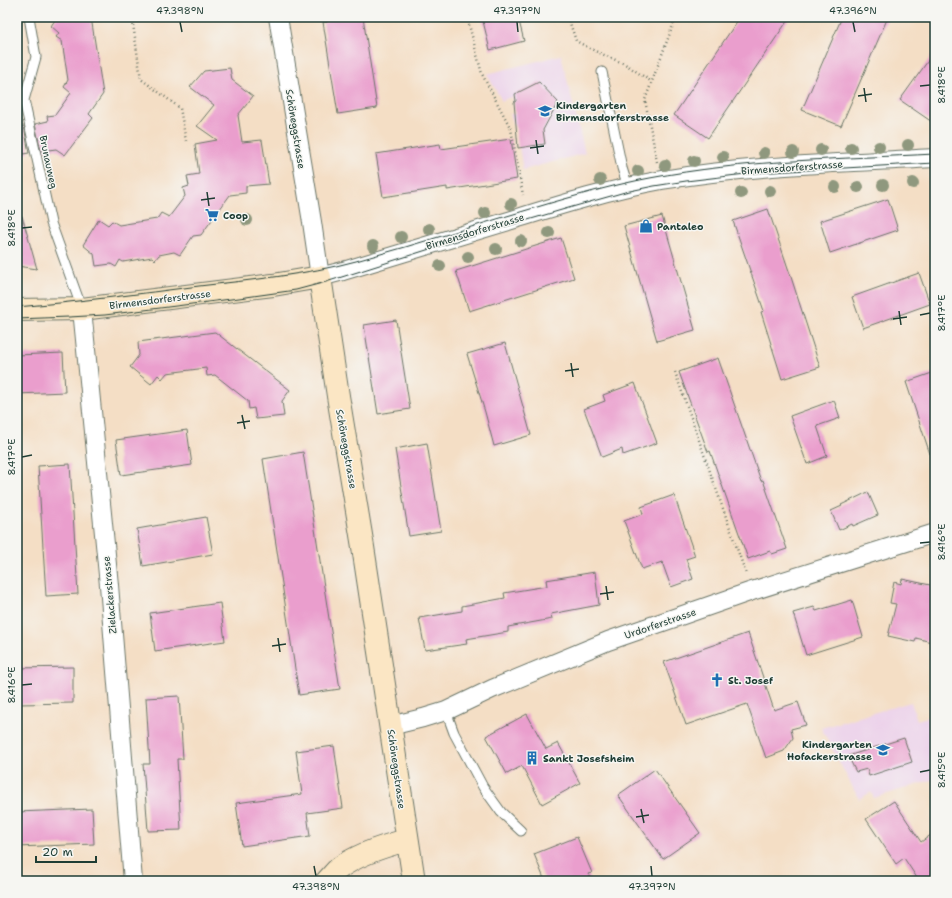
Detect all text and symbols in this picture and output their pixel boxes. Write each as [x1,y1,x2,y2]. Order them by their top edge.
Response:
text: 47.398°N [156,4,204,17]
text: 47.397°N [493,4,541,17]
text: 47.396°N [829,4,877,17]
text: 8.418°E [935,66,948,104]
street label: Schöneggstrasse [283,88,308,170]
place label: Kindergarten Birmensdorferstrasse [556,99,669,124]
school or university icon: Kindergarten Birmensdorferstrasse [537,103,553,119]
street label: Brunauweg [37,134,61,190]
street label: Birmensdorferstrasse [741,157,844,178]
supermarket icon: Coop [204,207,220,223]
text: 8.418°E [5,209,18,247]
place label: Coop [223,209,248,222]
street label: Birmensdorferstrasse [424,210,526,253]
shop icon: Pantaleo [638,218,654,234]
place label: Pantaleo [657,220,704,233]
street label: Birmensdorferstrasse [109,287,212,312]
text: 8.417°E [935,294,948,332]
street label: Schöneggstrasse [333,408,360,490]
text: 8.417°E [5,438,18,476]
text: 8.416°E [935,523,948,561]
street label: Zielackerstrasse [100,555,119,634]
street label: Urdorferstrasse [623,605,698,642]
text: 8.416°E [5,666,18,704]
church icon: St. Josef [709,672,725,688]
place label: St. Josef [728,674,773,687]
street label: Schöneggstrasse [384,728,409,810]
place label: Kindergarten Hofackerstrasse [787,738,872,763]
school or university icon: Kindergarten Hofackerstrasse [875,742,891,758]
building icon: Sankt Josefsheim [524,750,540,766]
place label: Sankt Josefsheim [543,752,634,765]
text: 8.415°E [935,752,948,788]
scale bar [36,838,96,864]
text: 20 m [42,844,73,860]
text: 47.398°N [292,880,340,893]
text: 47.397°N [628,880,676,893]

